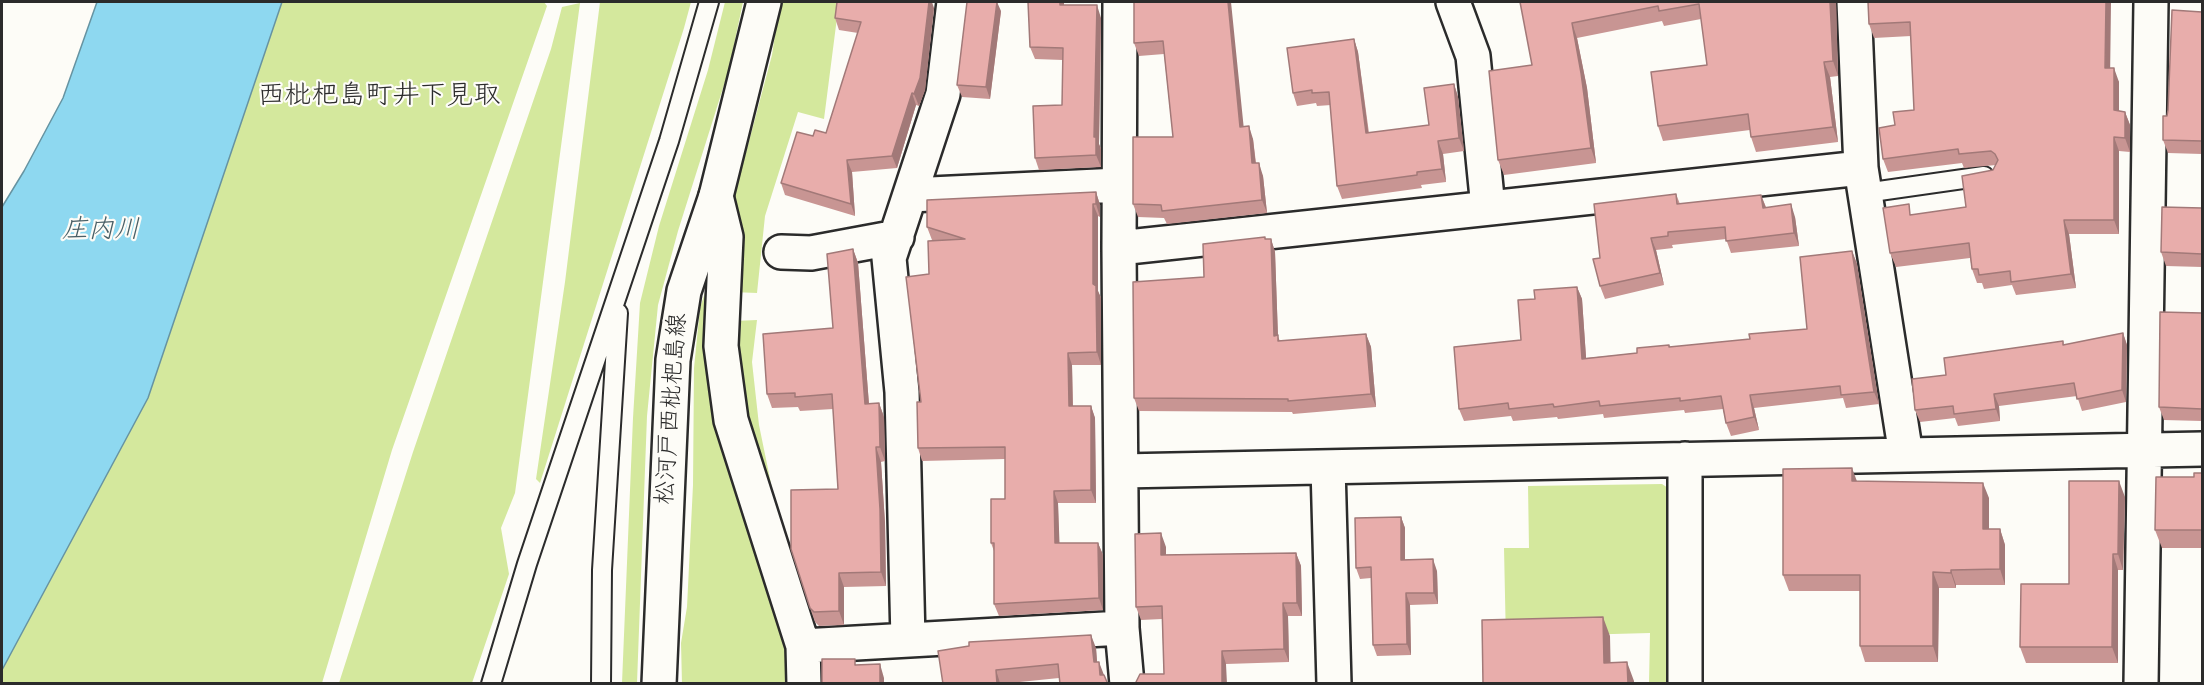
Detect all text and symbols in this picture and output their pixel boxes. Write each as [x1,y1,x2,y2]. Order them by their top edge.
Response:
district label: 西枇杷島町井下見取 [258,83,500,115]
water label: 庄内川 [62,217,140,249]
street label: 松河戸西枇杷島線 [653,312,695,506]

